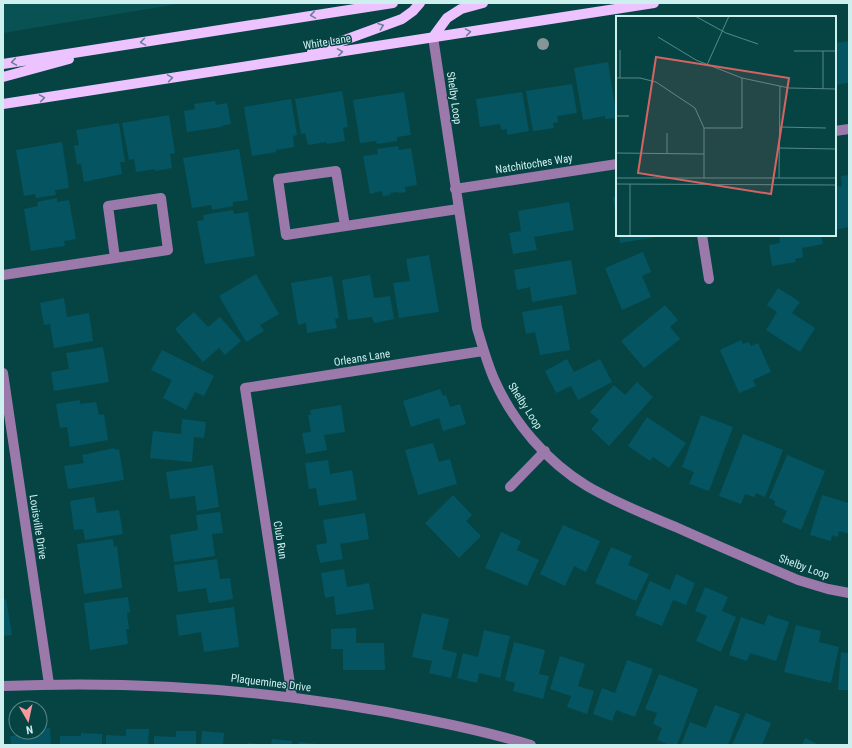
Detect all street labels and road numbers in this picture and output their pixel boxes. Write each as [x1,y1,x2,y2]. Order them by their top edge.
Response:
street label: White Lane [302,32,352,52]
street label: Shelby Loop [444,71,464,125]
street label: Natchitoches Way [494,151,574,177]
street label: Orleans Lane [333,347,391,369]
street label: Shelby Loop [505,380,545,432]
street label: Louisville Drive [26,494,50,560]
street label: Club Run [271,520,289,560]
street label: Shelby Loop [777,552,831,582]
street label: Plaquemines Drive [230,672,312,694]

